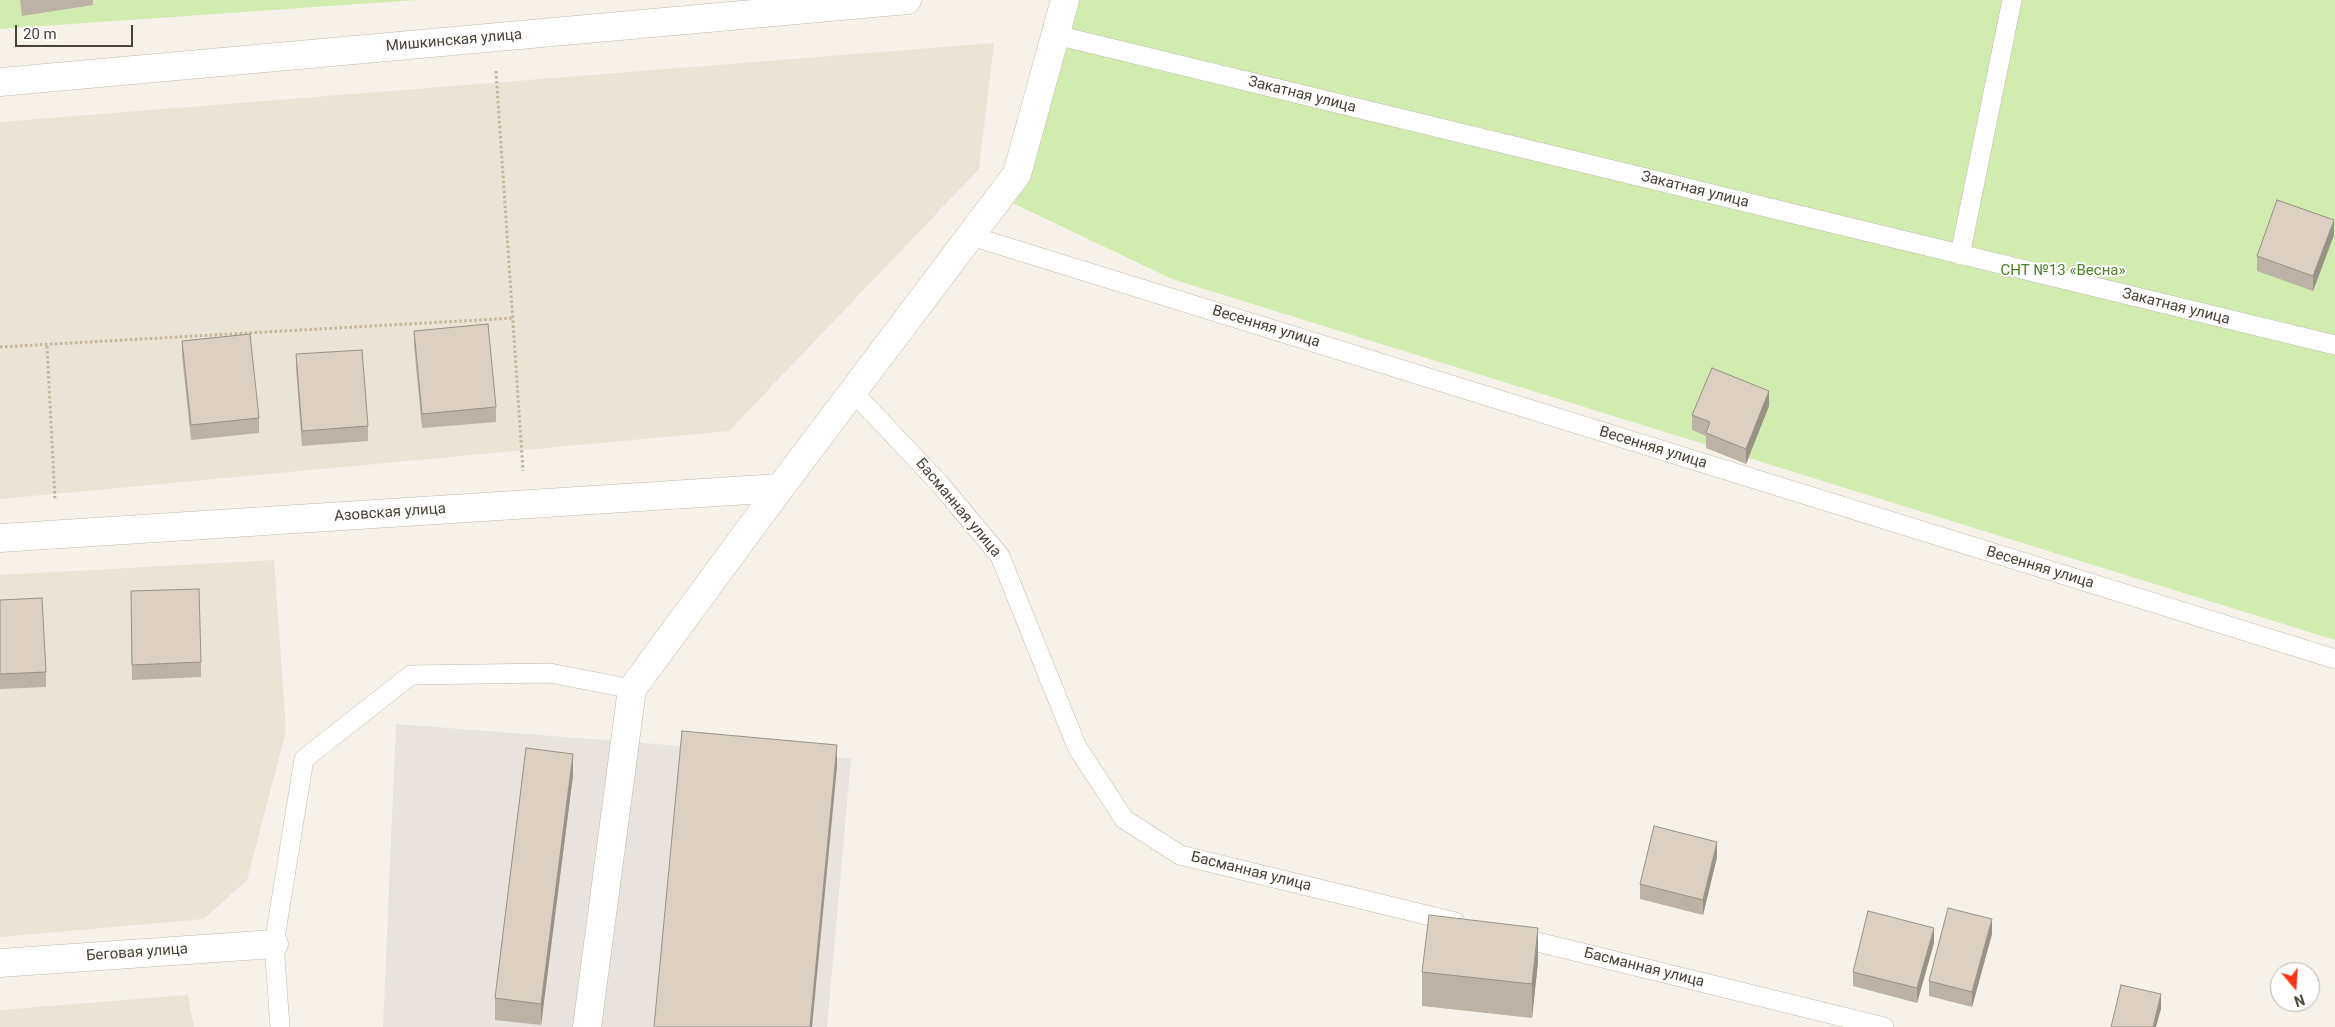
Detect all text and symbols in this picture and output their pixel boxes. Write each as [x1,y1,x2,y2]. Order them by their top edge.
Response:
scale bar [18,15,135,47]
text: 20 m [23,25,57,43]
street label: Мишкинская улица [385,26,523,56]
street label: Закатная улица [1246,73,1358,117]
street label: Закатная улица [1639,168,1751,212]
park label: СНТ №13 «Весна» [2001,262,2125,280]
street label: Закатная улица [2120,285,2232,329]
street label: Весенняя улица [1210,302,1322,352]
street label: Весенняя улица [1597,423,1709,473]
street label: Басманная улица [911,455,1005,561]
street label: Азовская улица [334,500,446,526]
street label: Весенняя улица [1984,543,2096,593]
street label: Басманная улица [1189,848,1313,896]
street label: Беговая улица [86,940,188,966]
street label: Басманная улица [1582,944,1706,992]
north arrow [2270,962,2320,1012]
text: N [2292,991,2307,1009]

